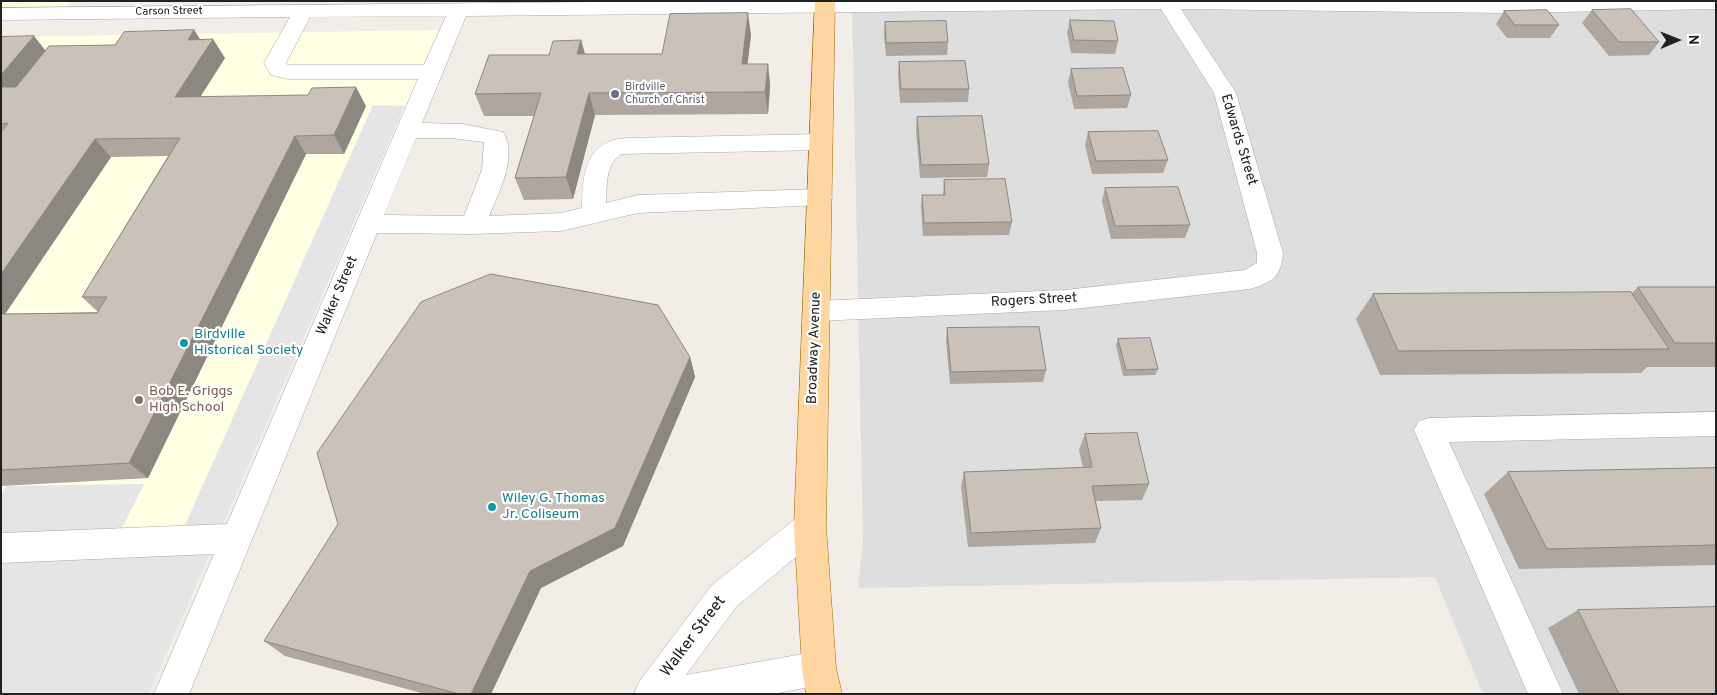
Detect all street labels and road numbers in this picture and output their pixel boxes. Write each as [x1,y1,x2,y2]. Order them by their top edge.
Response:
street label: Carson Street [135,5,203,19]
street label: Edwards Street [1216,92,1260,188]
street label: Walker Street [314,254,362,338]
street label: Rogers Street [991,290,1077,312]
street label: Broadway Avenue [805,292,825,404]
street label: Walker Street [657,593,731,681]

